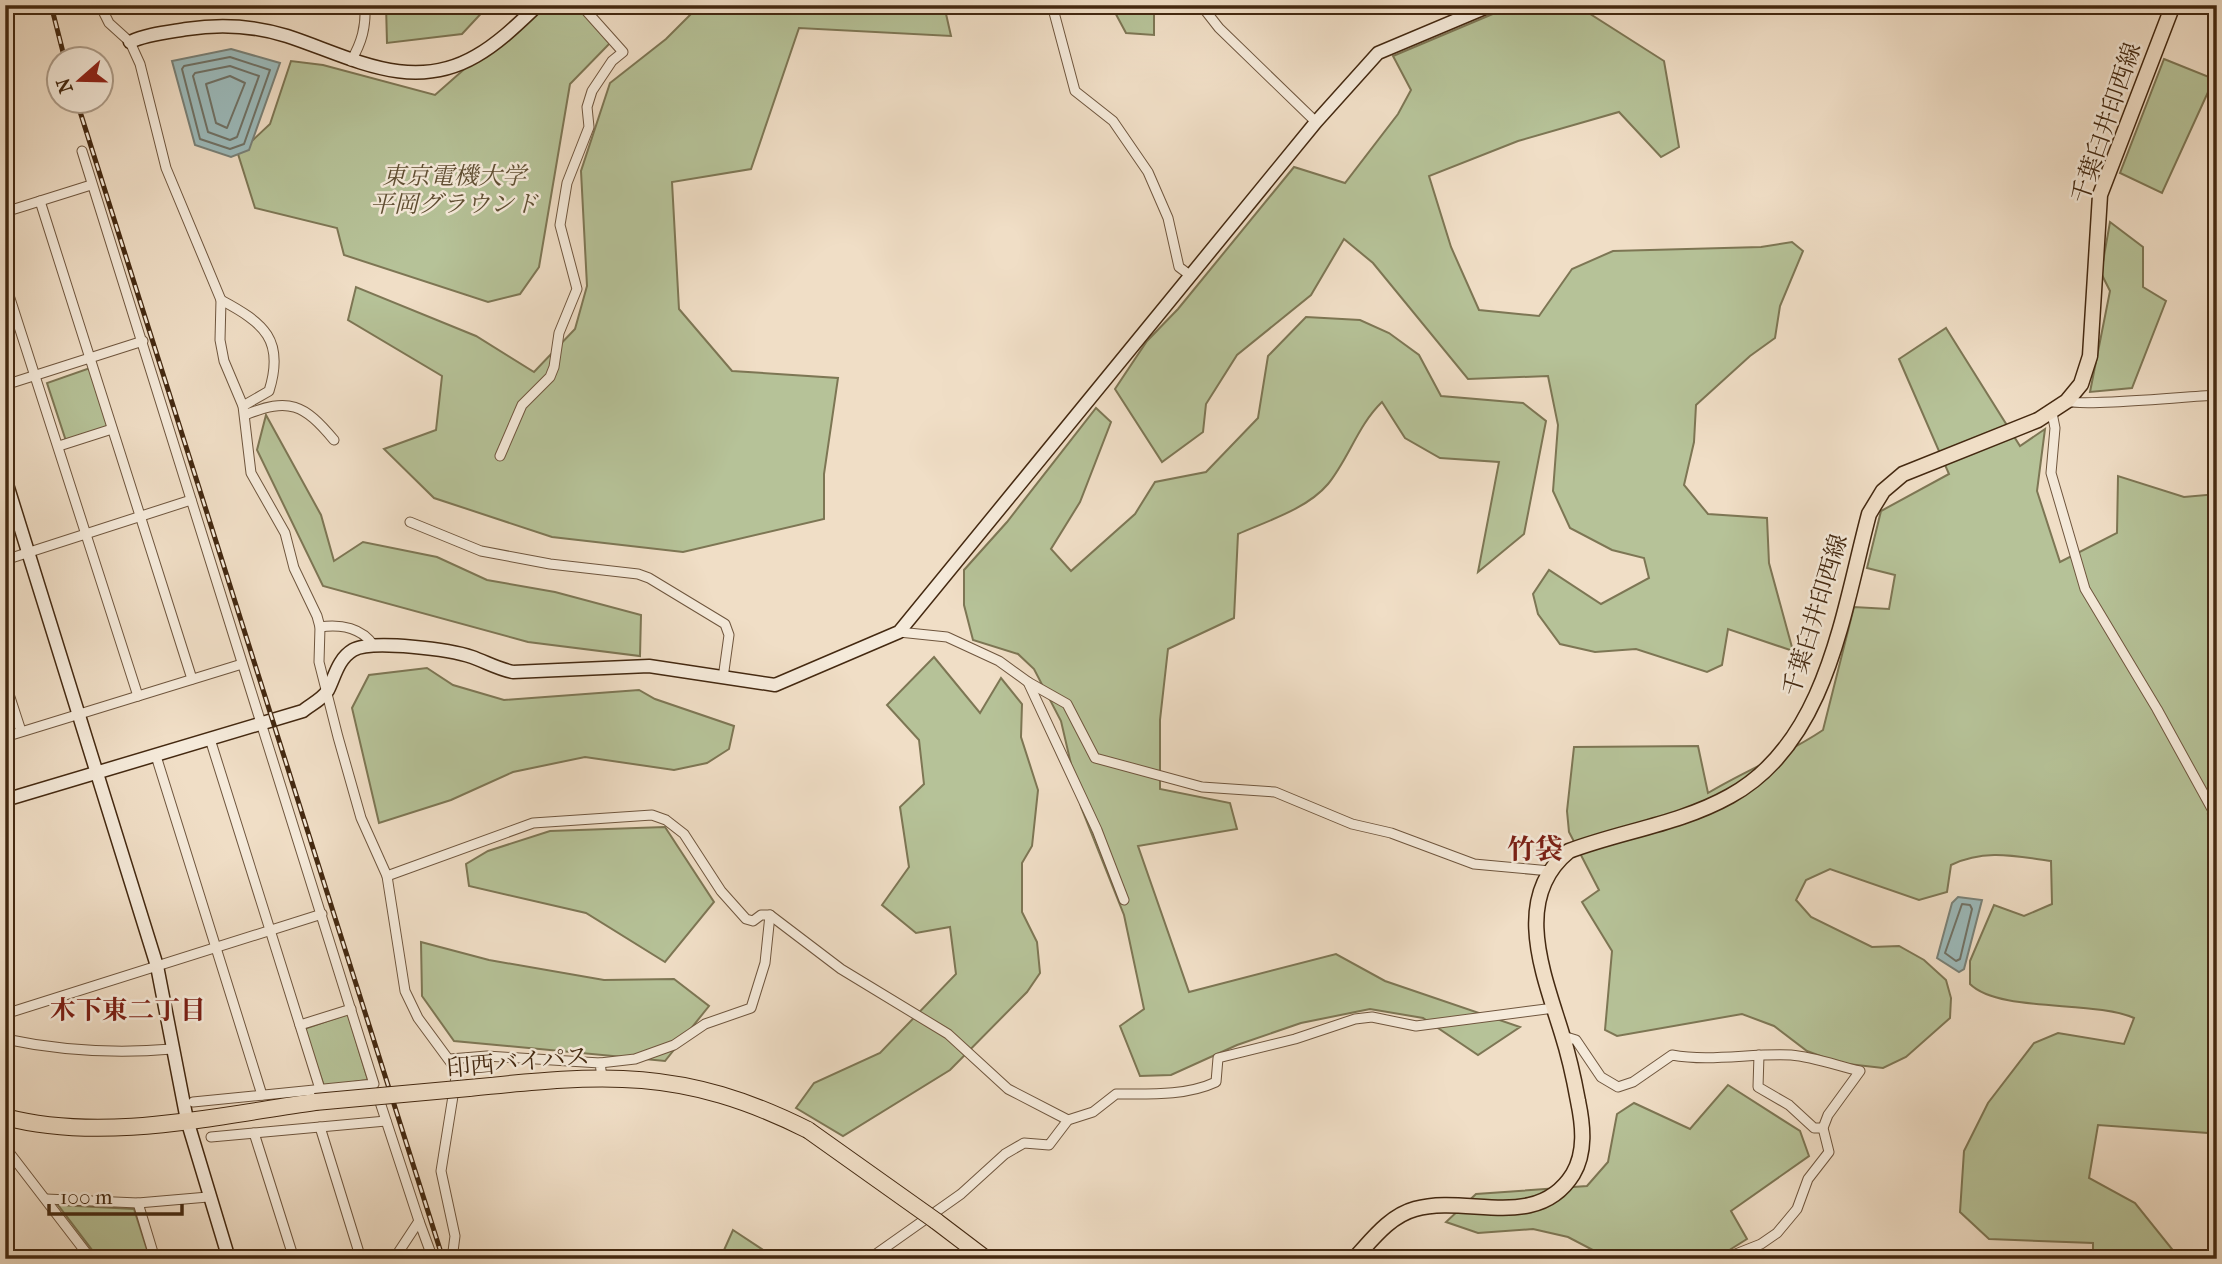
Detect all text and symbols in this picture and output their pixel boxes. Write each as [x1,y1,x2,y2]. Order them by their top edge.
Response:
street label: 千葉臼井印西線 [2065,39,2147,207]
north arrow [46,46,116,116]
text: N [52,74,78,96]
park label: 東京電機大学 平岡グラウンド [370,162,539,218]
street label: 千葉臼井印西線 [1777,531,1853,699]
district label: 竹袋 [1507,833,1563,866]
district label: 木下東二丁目 [50,995,206,1026]
street label: 印西バイパス [445,1042,591,1082]
scale bar [49,1173,182,1217]
text: 100 m [60,1185,113,1209]

